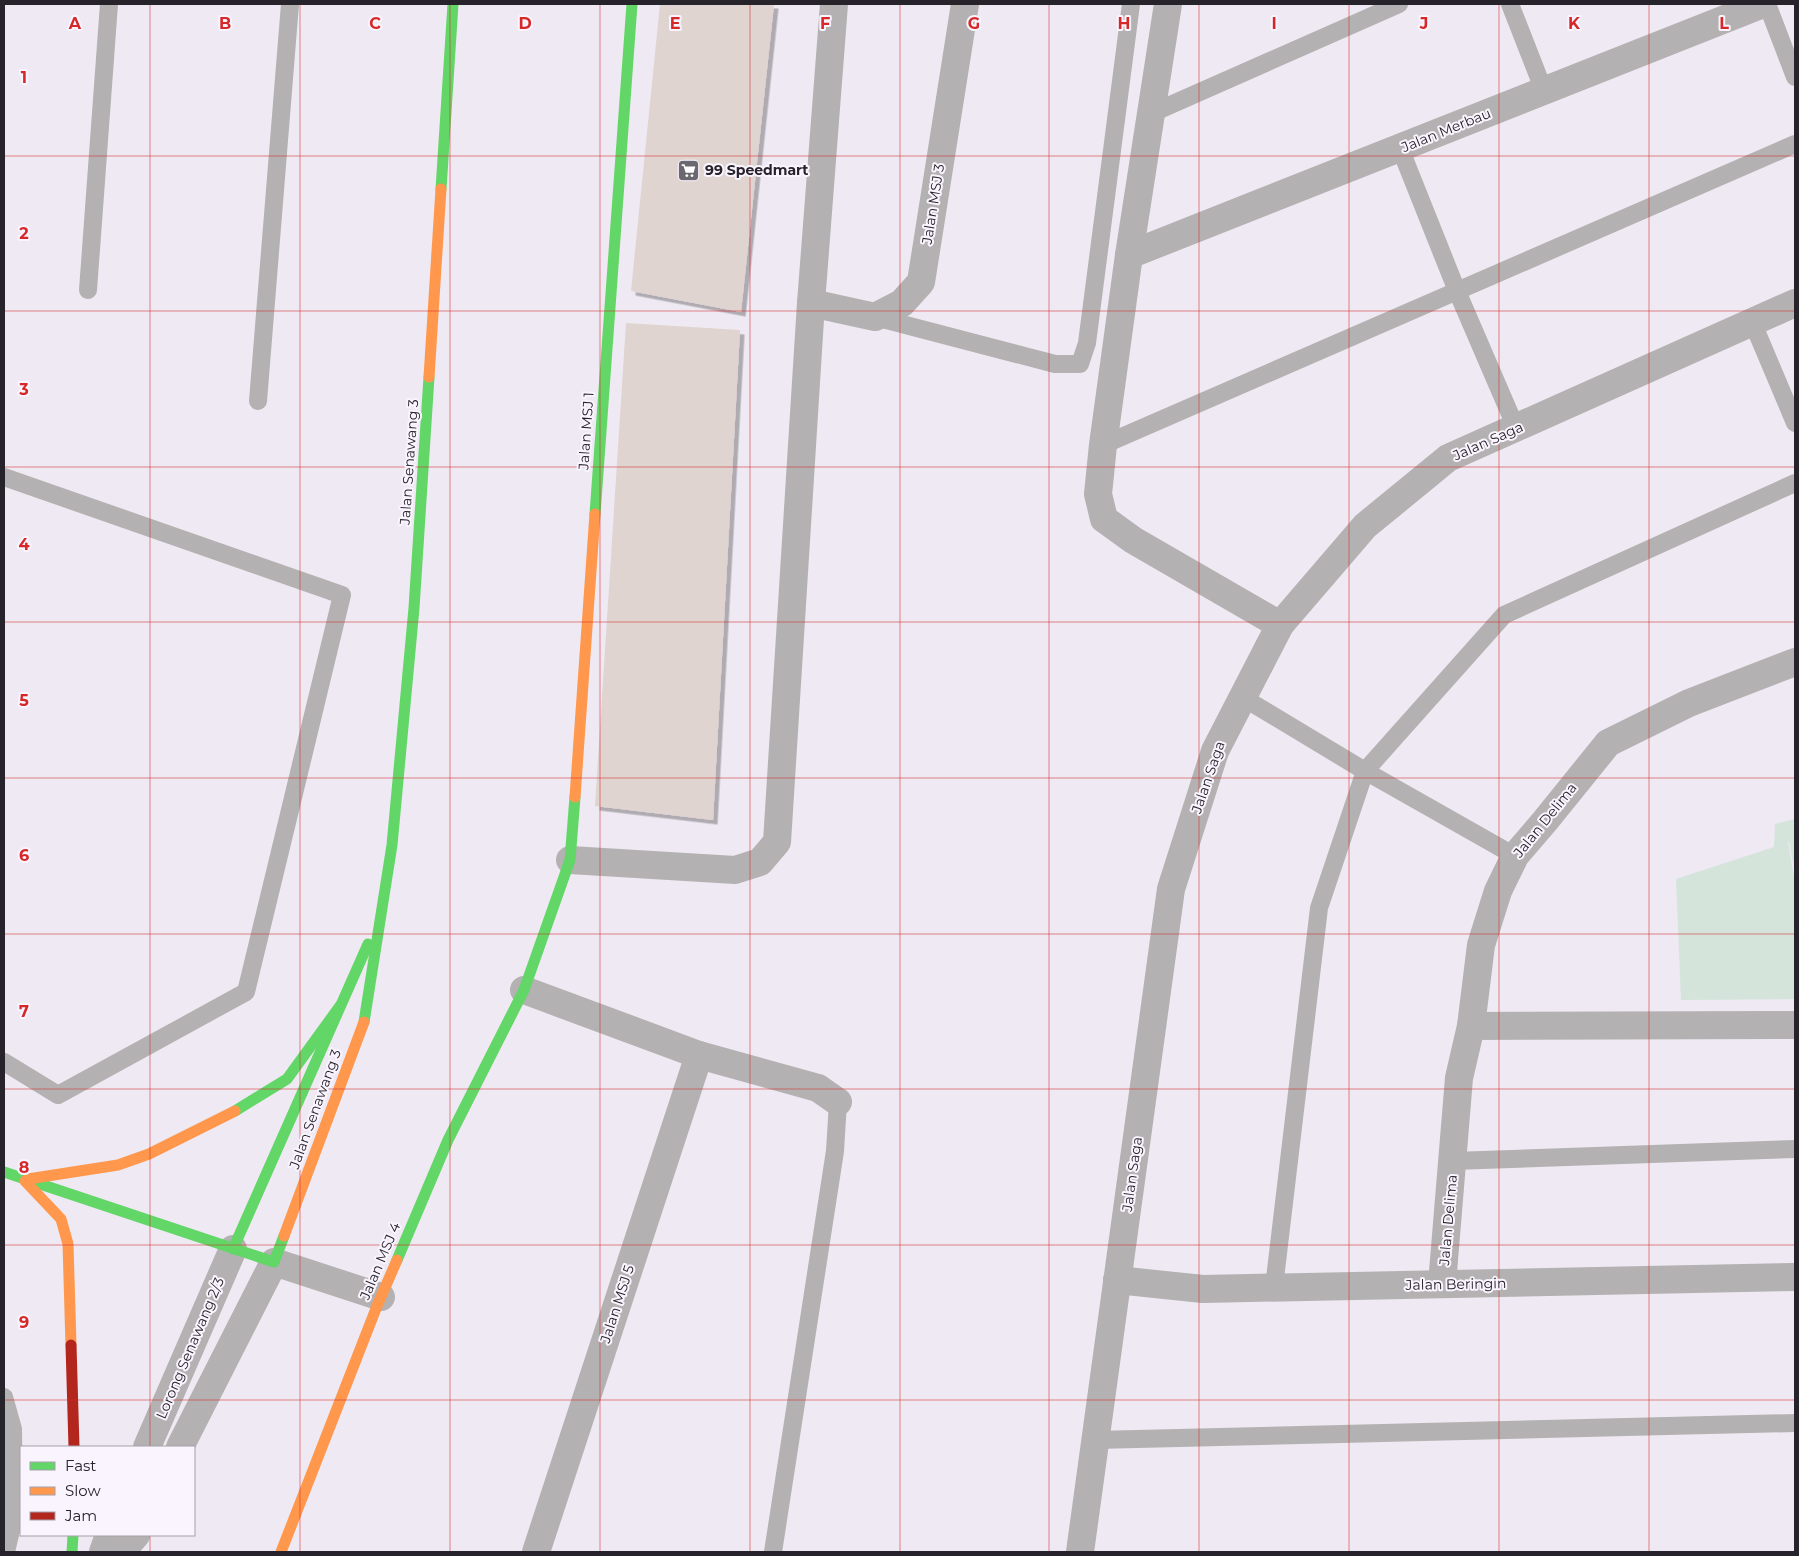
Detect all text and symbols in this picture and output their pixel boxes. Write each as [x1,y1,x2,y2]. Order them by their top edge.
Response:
text: A [68,14,82,33]
text: B [219,14,231,33]
text: C [369,14,381,33]
text: D [518,14,532,33]
text: E [670,14,680,33]
text: F [820,14,830,33]
text: G [968,14,980,33]
text: H [1118,14,1130,33]
text: I [1271,14,1277,33]
text: J [1419,14,1428,33]
text: K [1568,14,1581,33]
text: L [1719,14,1729,33]
text: 1 [21,68,27,87]
street label: Jalan Merbau [1398,104,1493,156]
supermarket icon: 99 Speedmart [677,158,701,182]
place label: 99 Speedmart [705,161,808,179]
street label: Jalan MSJ 3 [918,162,948,246]
text: 2 [19,224,29,243]
text: 3 [18,380,29,399]
street label: Jalan MSJ 1 [574,391,598,472]
street label: Jalan Senawang 3 [396,398,422,526]
street label: Jalan Saga [1449,417,1526,465]
text: 4 [18,535,30,554]
text: 5 [19,691,29,710]
street label: Jalan Saga [1187,739,1229,816]
street label: Jalan Delima [1509,779,1581,862]
text: 6 [19,846,29,865]
text: 7 [19,1002,29,1021]
street label: Jalan Senawang 3 [285,1047,345,1172]
street label: Jalan Saga [1118,1136,1146,1213]
text: 8 [19,1158,29,1177]
street label: Jalan Delima [1435,1174,1461,1267]
street label: Jalan MSJ 4 [355,1219,405,1303]
street label: Jalan MSJ 5 [596,1263,638,1346]
street label: Lorong Senawang 2/3 [152,1274,228,1422]
street label: Jalan Beringin [1404,1274,1507,1294]
text: 9 [19,1313,29,1332]
legend [20,1446,195,1536]
text: Fast [65,1456,96,1475]
text: Slow [65,1481,101,1500]
text: Jam [64,1506,97,1525]

